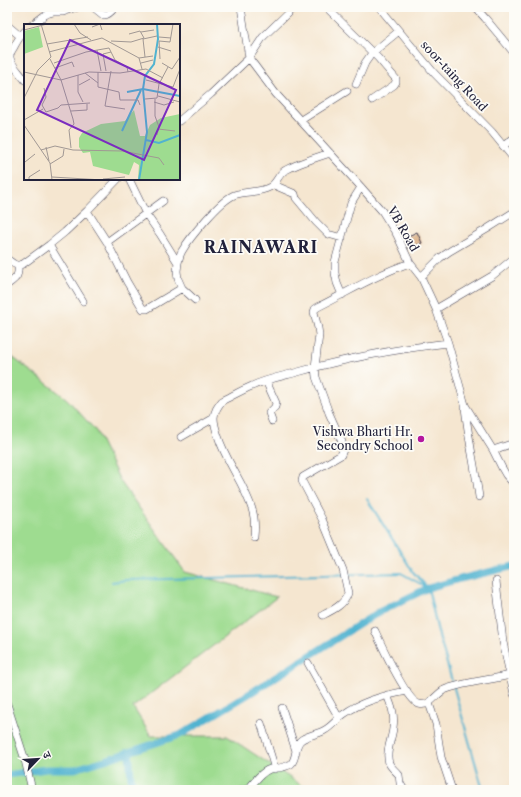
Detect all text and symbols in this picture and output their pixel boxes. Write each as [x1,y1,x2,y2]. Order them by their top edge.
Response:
inset map [24,24,180,180]
street label: soor-taing Road [418,37,491,115]
street label: VB Road [384,203,423,255]
district label: RAINAWARI [204,237,318,257]
place label: Vishwa Bharti Hr. Secondry School [312,424,413,453]
marker: Vishwa Bharti Hr. Secondry School [416,434,426,444]
north arrow [18,739,58,779]
text: उ [39,748,55,762]

